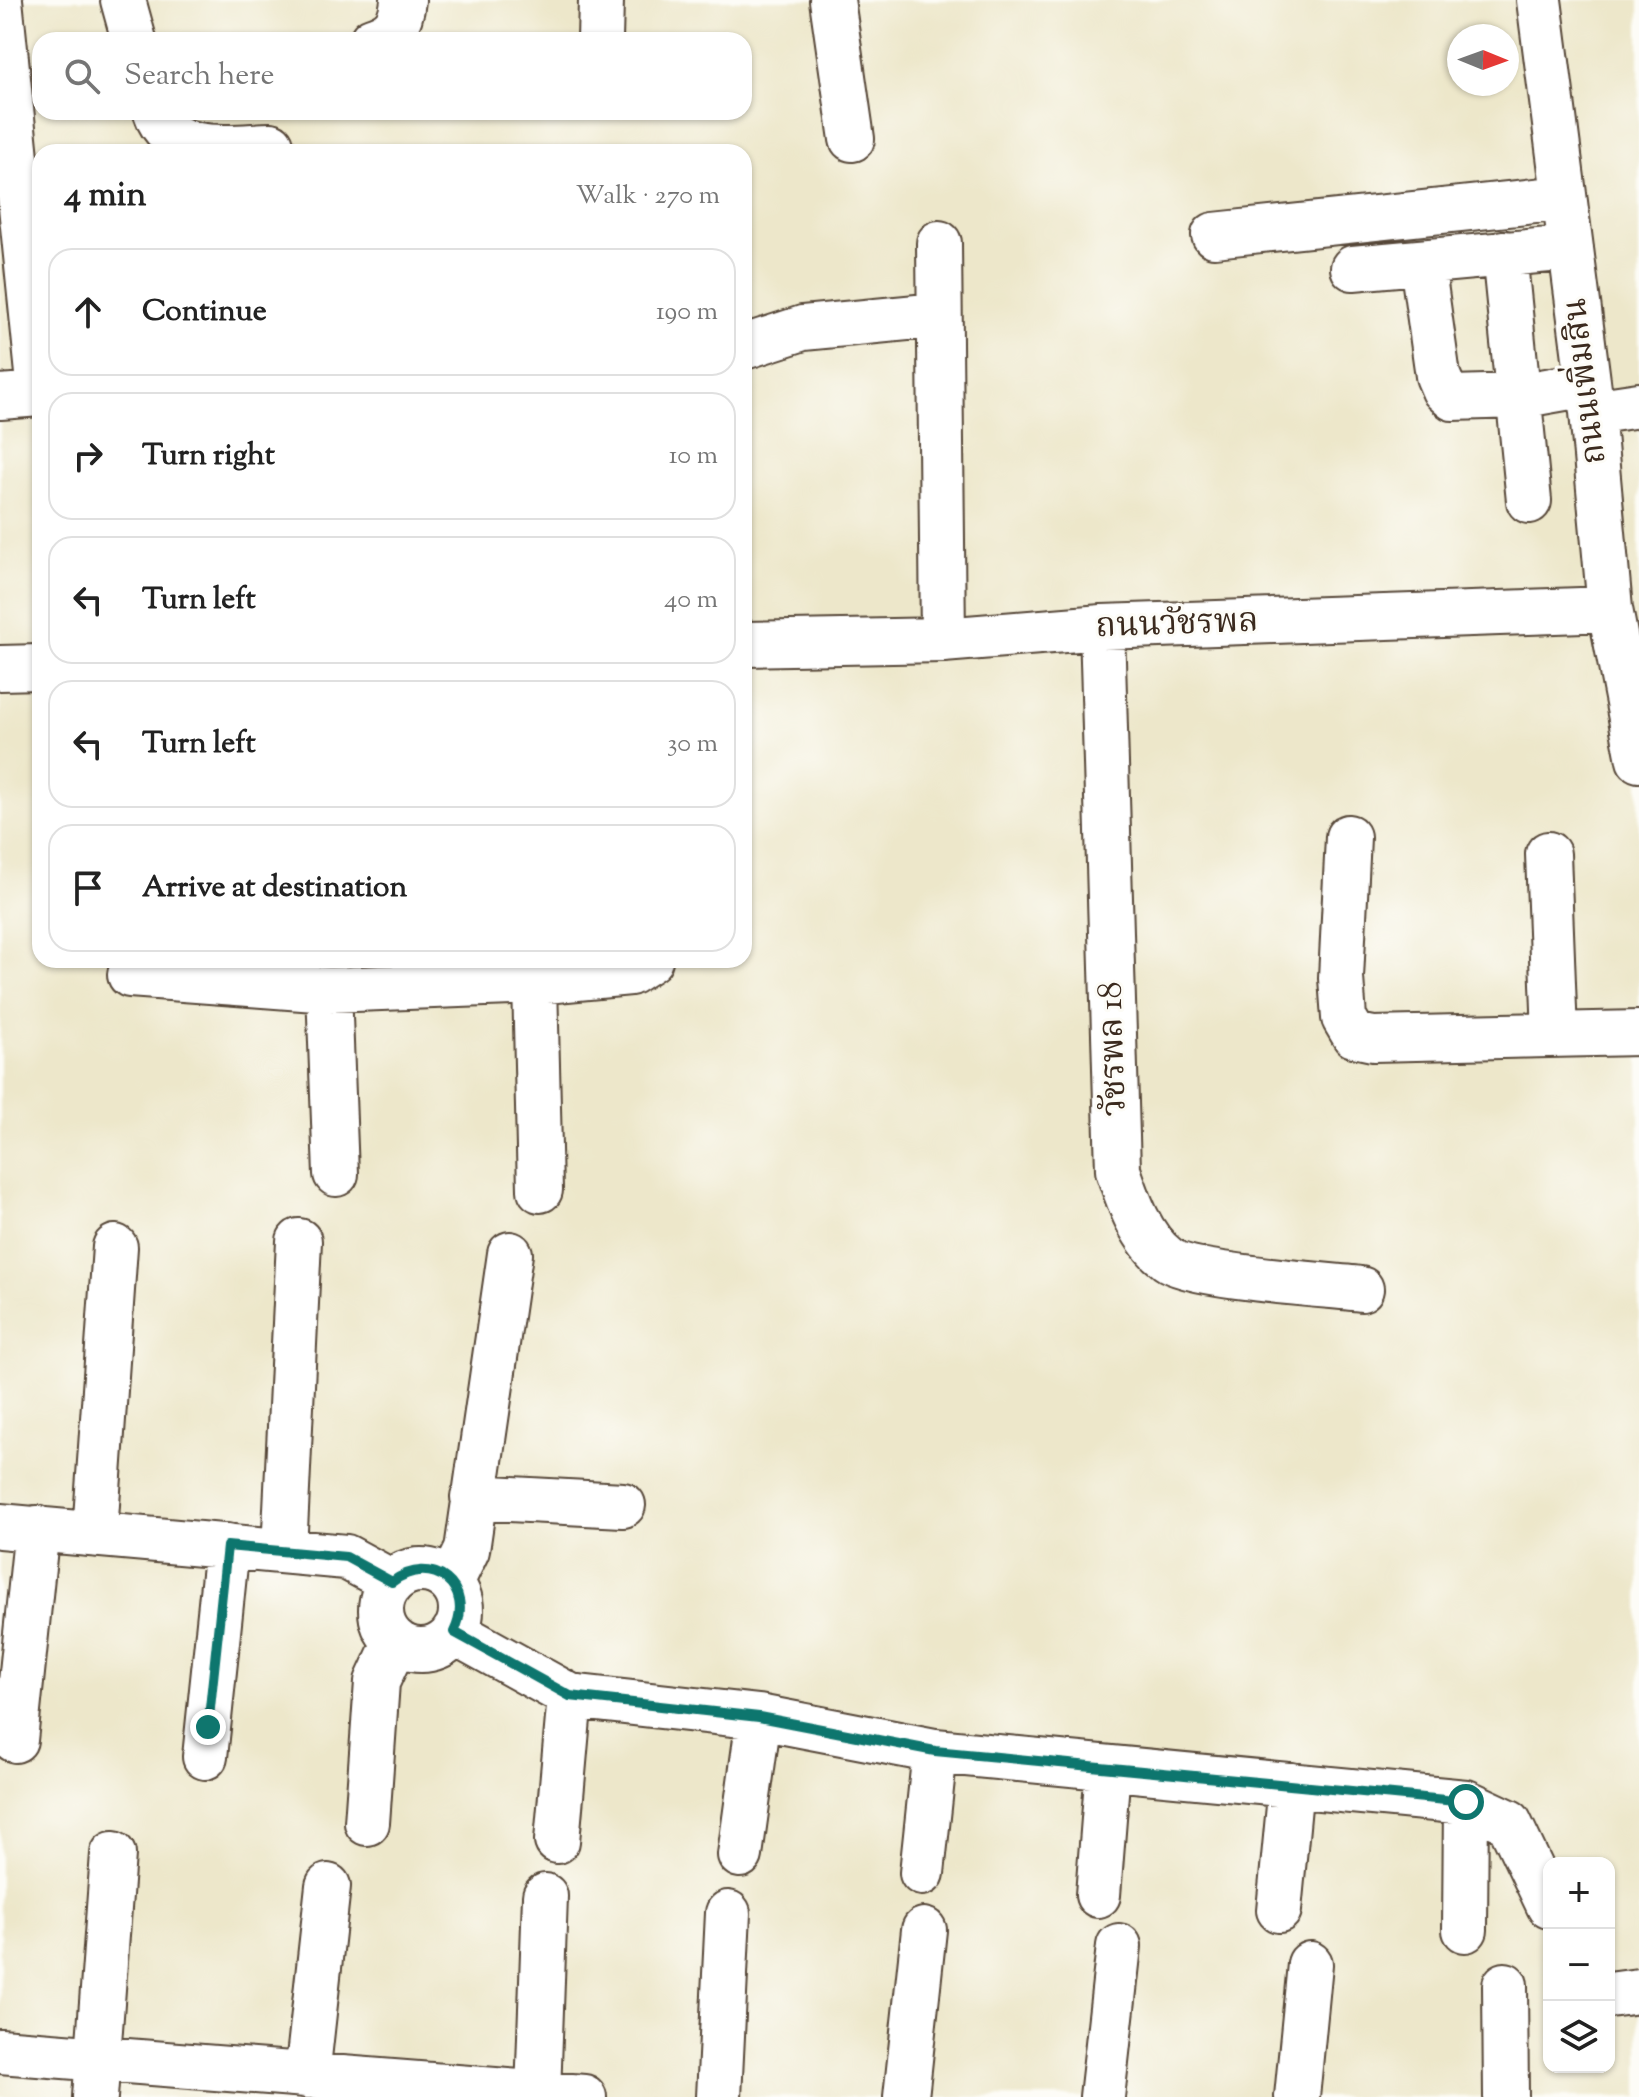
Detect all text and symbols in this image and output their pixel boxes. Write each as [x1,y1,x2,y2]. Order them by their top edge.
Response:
north arrow [1447,24,1519,96]
search box [32,32,752,120]
icon: search [60,54,104,98]
text: Search here [124,55,274,98]
text: 4 min [64,172,146,221]
text: Walk · 270 m [576,178,720,215]
icon: ahead [66,290,110,334]
text: Continue [142,291,267,334]
text: 190 m [656,294,718,331]
street label: ถนนเพิ่มสิน [1549,295,1621,467]
icon: right [66,434,110,478]
text: Turn right [142,435,275,478]
text: 10 m [669,438,718,475]
icon: left [66,578,110,622]
text: Turn left [142,579,256,622]
text: 40 m [664,582,718,619]
street label: ถนนวัชรพล [1094,598,1260,652]
icon: left [66,722,110,766]
text: Turn left [142,723,256,766]
text: 30 m [667,726,718,763]
icon: arrive [66,866,110,910]
text: Arrive at destination [142,867,407,910]
street label: วัชรพล 18 [1087,981,1141,1117]
route end [190,1709,226,1745]
route start [1448,1784,1484,1820]
map controls [1543,1857,1615,2073]
button: + [1543,1857,1615,1929]
button: − [1543,1929,1615,2001]
button: layers [1543,2001,1615,2073]

